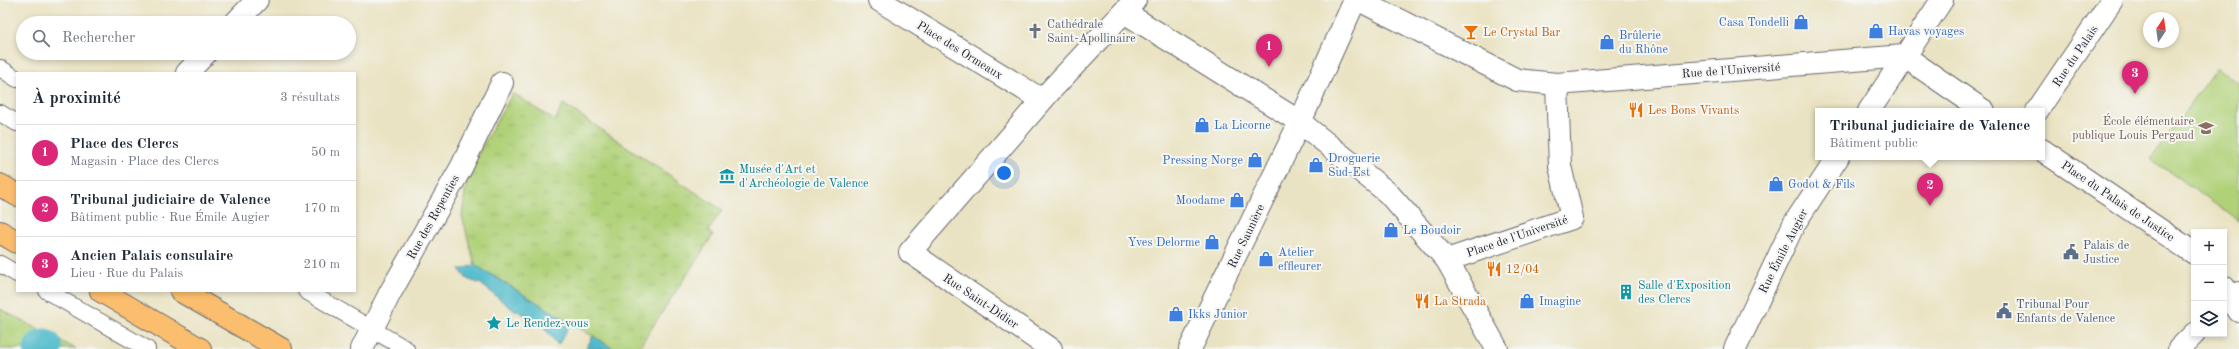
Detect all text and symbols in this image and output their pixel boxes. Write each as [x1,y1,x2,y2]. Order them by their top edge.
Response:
north arrow [2143,12,2179,48]
shop icon: Casa Tondelli [1792,13,1810,31]
search box [16,16,356,60]
place label: Casa Tondelli [1719,17,1789,29]
place label: Cathédrale Saint-Apollinaire [1047,19,1136,45]
street label: Place des Ormeaux [914,20,1005,82]
church icon: Cathédrale Saint-Apollinaire [1026,22,1044,40]
shop icon: Havas voyages [1867,22,1885,40]
bar icon: Le Crystal Bar [1462,23,1480,41]
street label: Rue du Palais [2051,24,2101,89]
place label: Havas voyages [1888,26,1964,38]
icon: search [30,27,52,49]
place label: Le Crystal Bar [1483,27,1560,39]
place label: Brûlerie du Rhône [1619,30,1669,56]
text: Rechercher [62,31,135,46]
shop icon: Brûlerie du Rhône [1598,33,1616,51]
pin: 1 [1256,34,1282,67]
pin: 3 [2122,61,2148,94]
street label: Rue de l'Université [1681,62,1781,80]
text: À proximité [32,90,121,107]
text: 3 résultats [280,91,340,104]
restaurant icon: Les Bons Vivants [1627,101,1645,119]
place label: Les Bons Vivants [1648,105,1739,117]
popup [1815,108,2045,160]
place label: École élémentaire publique Louis Pergaud [2072,113,2194,142]
shop icon: La Licorne [1193,116,1211,134]
text: Tribunal judiciaire de Valence [1830,119,2030,134]
school or university icon: École élémentaire publique Louis Pergaud [2197,119,2215,137]
place label: La Licorne [1214,120,1271,132]
text: Place des Clercs [70,137,178,152]
text: Bâtiment public [1830,137,1918,150]
text: 1 [41,146,49,159]
text: 50 m [311,146,340,159]
shop icon: Pressing Norge [1246,151,1264,169]
place label: Droguerie Sud-Est [1328,153,1381,179]
text: Magasin · Place des Clercs [70,155,219,168]
place label: Pressing Norge [1162,155,1243,167]
shop icon: Droguerie Sud-Est [1307,156,1325,174]
street label: Place du Palais de Justice [2059,160,2177,244]
your location [994,163,1014,183]
place label: Musée d'Art et d'Archéologie de Valence [739,164,869,190]
museum icon: Musée d'Art et d'Archéologie de Valence [718,167,736,185]
street label: Rue des Repenties [406,173,462,262]
pin: 2 [1917,173,1943,206]
shop icon: Godot & Fils [1767,175,1785,193]
place label: Godot & Fils [1788,179,1855,191]
shop icon: Moodame [1228,191,1246,209]
text: Tribunal judiciaire de Valence [70,193,271,208]
place label: Moodame [1176,195,1225,207]
text: 2 [41,202,49,215]
text: 170 m [303,202,340,215]
street label: Rue Saunière [1226,202,1268,270]
street label: Rue Émile Augier [1755,206,1810,296]
text: Bâtiment public · Rue Émile Augier [70,211,269,224]
street label: Place de l'Université [1465,214,1570,260]
shop icon: Le Boudoir [1382,221,1400,239]
place label: Le Boudoir [1403,225,1461,237]
map controls [2191,229,2227,337]
button: + [2191,229,2227,265]
shop icon: Yves Delorme [1203,233,1221,251]
place label: Yves Delorme [1128,237,1200,249]
place label: Palais de Justice [2083,240,2130,266]
public building icon: Palais de Justice [2062,243,2080,261]
place label: Atelier effleurer [1278,247,1321,273]
text: Ancien Palais consulaire [70,249,233,264]
shop icon: Atelier effleurer [1257,250,1275,268]
text: 3 [41,258,49,271]
text: 210 m [303,258,340,271]
restaurant icon: 12/04 [1485,260,1503,278]
place label: 12/04 [1506,264,1539,276]
button: − [2191,265,2227,301]
text: Lieu · Rue du Palais [70,267,183,280]
street label: Rue Saint-Didier [941,272,1020,331]
place label: Salle d'Exposition des Clercs [1638,280,1731,306]
building icon: Salle d'Exposition des Clercs [1617,283,1635,301]
restaurant icon: La Strada [1413,292,1431,310]
shop icon: Imagine [1518,292,1536,310]
place label: La Strada [1434,296,1486,308]
place label: Imagine [1539,296,1581,308]
place label: Tribunal Pour Enfants de Valence [2016,299,2116,325]
button: layers [2191,301,2227,337]
public building icon: Tribunal Pour Enfants de Valence [1995,302,2013,320]
shop icon: Ikks Junior [1167,305,1185,323]
place label: Ikks Junior [1188,309,1247,321]
place icon: Le Rendez-vous [485,314,503,332]
place label: Le Rendez-vous [506,318,588,330]

